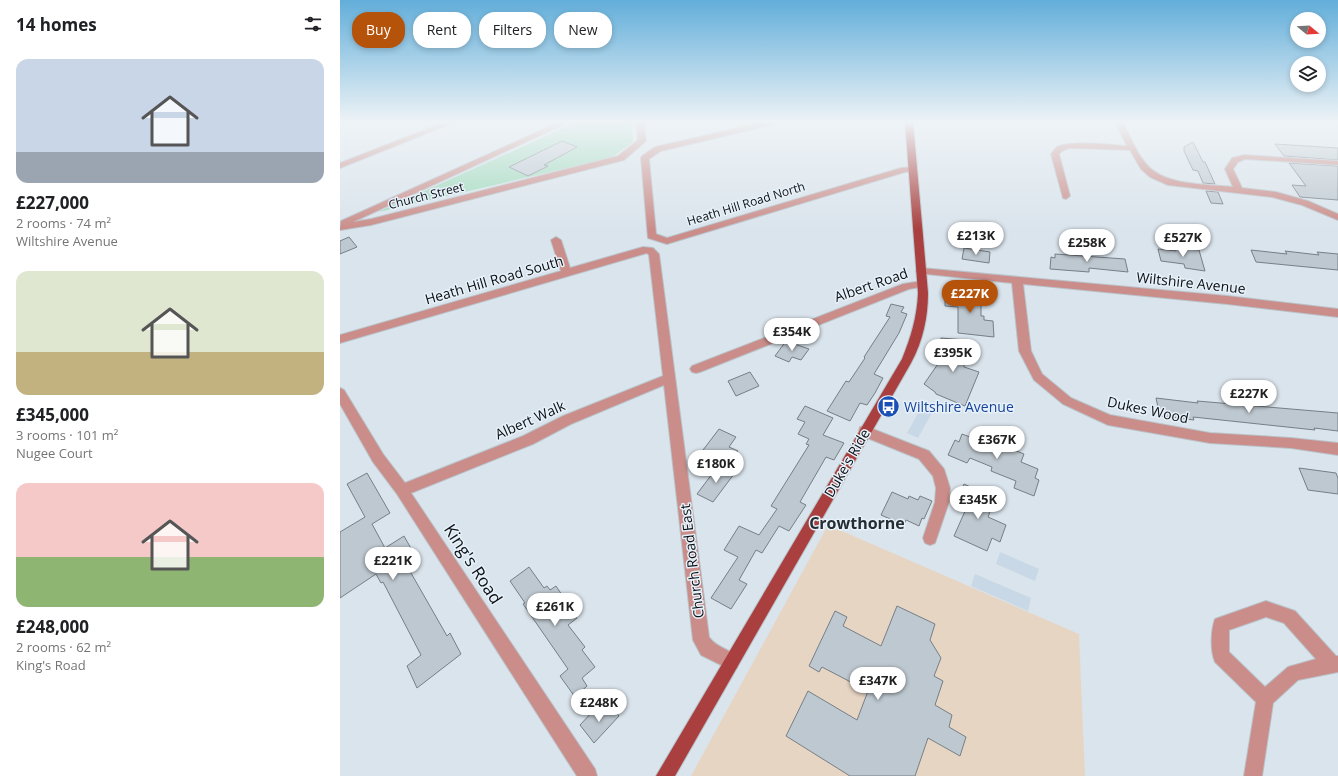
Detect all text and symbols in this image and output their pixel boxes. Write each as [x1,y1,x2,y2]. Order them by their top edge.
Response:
chip: Buy [352,12,405,48]
chip: Rent [413,12,471,48]
chip: Filters [479,12,546,48]
chip: New [554,12,612,48]
north arrow [1290,12,1326,48]
map controls [1290,12,1326,92]
text: 14 homes [16,13,97,36]
icon: filters [302,13,324,35]
button: layers [1290,56,1326,92]
icon: home [134,85,206,157]
street label: Heath Hill Road North [685,177,807,230]
street label: Church Street [387,178,465,213]
text: £227,000 [16,191,89,214]
text: 2 rooms · 74 m² [16,214,111,232]
pin: £213K [948,222,1004,256]
pin: £527K [1155,224,1211,258]
text: £213K [957,226,995,244]
text: £527K [1164,228,1202,246]
pin: £258K [1059,229,1115,263]
text: Wiltshire Avenue [16,232,118,250]
text: £258K [1068,233,1106,251]
street label: Heath Hill Road South [422,251,565,308]
street label: Albert Road [832,263,910,306]
street label: Wiltshire Avenue [1135,267,1247,298]
pin: £227K [942,280,998,314]
text: £227K [951,284,989,302]
icon: home [134,297,206,369]
pin: £354K [764,318,820,352]
text: £354K [773,322,811,340]
pin: £395K [925,339,981,373]
text: £395K [934,343,972,361]
pin: £227K [1221,380,1277,414]
text: £227K [1230,384,1268,402]
street label: Dukes Wood [1106,392,1190,427]
bus stop icon: Wiltshire Avenue [875,394,901,420]
street label: Albert Walk [492,395,568,443]
place label: Wiltshire Avenue [904,397,1014,416]
text: £345,000 [16,403,89,426]
street label: Duke's Ride [819,425,874,500]
text: 3 rooms · 101 m² [16,426,118,444]
pin: £367K [969,426,1025,460]
text: £367K [978,430,1016,448]
text: Nugee Court [16,444,93,462]
pin: £180K [688,450,744,484]
text: £180K [697,454,735,472]
pin: £345K [950,486,1006,520]
text: £345K [959,490,997,508]
street label: Church Road East [675,503,708,619]
icon: home [134,509,206,581]
district label: Crowthorne [809,512,905,534]
street label: King's Road [439,519,508,608]
pin: £221K [365,547,421,581]
text: £221K [374,551,412,569]
pin: £261K [527,593,583,627]
text: £261K [536,597,574,615]
text: £248,000 [16,615,89,638]
text: 2 rooms · 62 m² [16,638,111,656]
text: King's Road [16,656,86,674]
pin: £347K [850,667,906,701]
text: £347K [859,671,897,689]
pin: £248K [571,689,627,723]
text: £248K [580,693,618,711]

